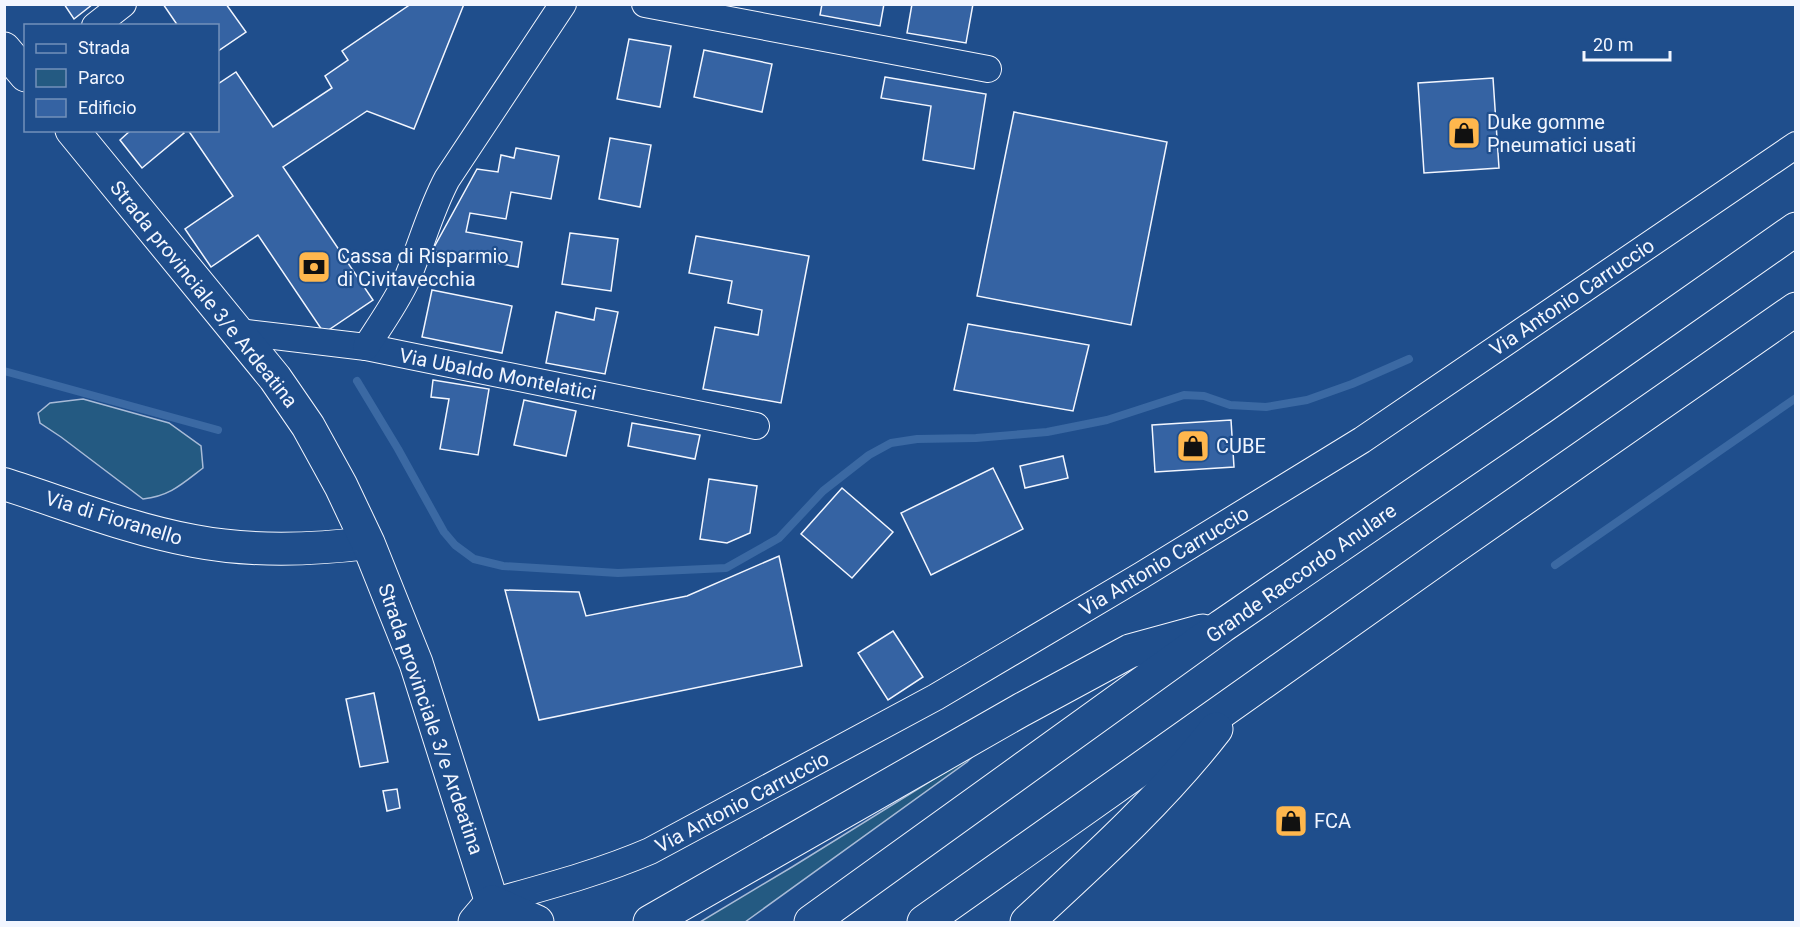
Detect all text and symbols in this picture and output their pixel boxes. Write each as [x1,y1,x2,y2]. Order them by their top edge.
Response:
legend [24,24,219,132]
scale bar [1584,24,1670,62]
text: 20 m [1593,34,1633,55]
text: Strada [78,37,130,58]
text: Parco [78,67,125,88]
text: Edificio [78,97,137,118]
place label: Duke gomme Pneumatici usati [1487,110,1636,157]
shop icon: Duke gomme Pneumatici usati [1446,115,1482,151]
street label: Strada provinciale 3/e Ardeatina [105,176,303,412]
street label: Via Antonio Carruccio [1485,233,1659,361]
place label: Cassa di Risparmio di Civitavecchia [337,244,509,291]
bank icon: Cassa di Risparmio di Civitavecchia [296,249,332,285]
street label: Via Ubaldo Montelatici [397,343,599,405]
shop icon: CUBE [1175,428,1211,464]
place label: CUBE [1216,434,1266,458]
street label: Via di Fioranello [43,486,185,550]
street label: Grande Raccordo Anulare [1201,498,1401,648]
street label: Via Antonio Carruccio [1075,501,1253,621]
street label: Strada provinciale 3/e Ardeatina [373,580,489,858]
street label: Via Antonio Carruccio [651,746,833,858]
shop icon: FCA [1273,803,1309,839]
place label: FCA [1314,809,1351,833]

